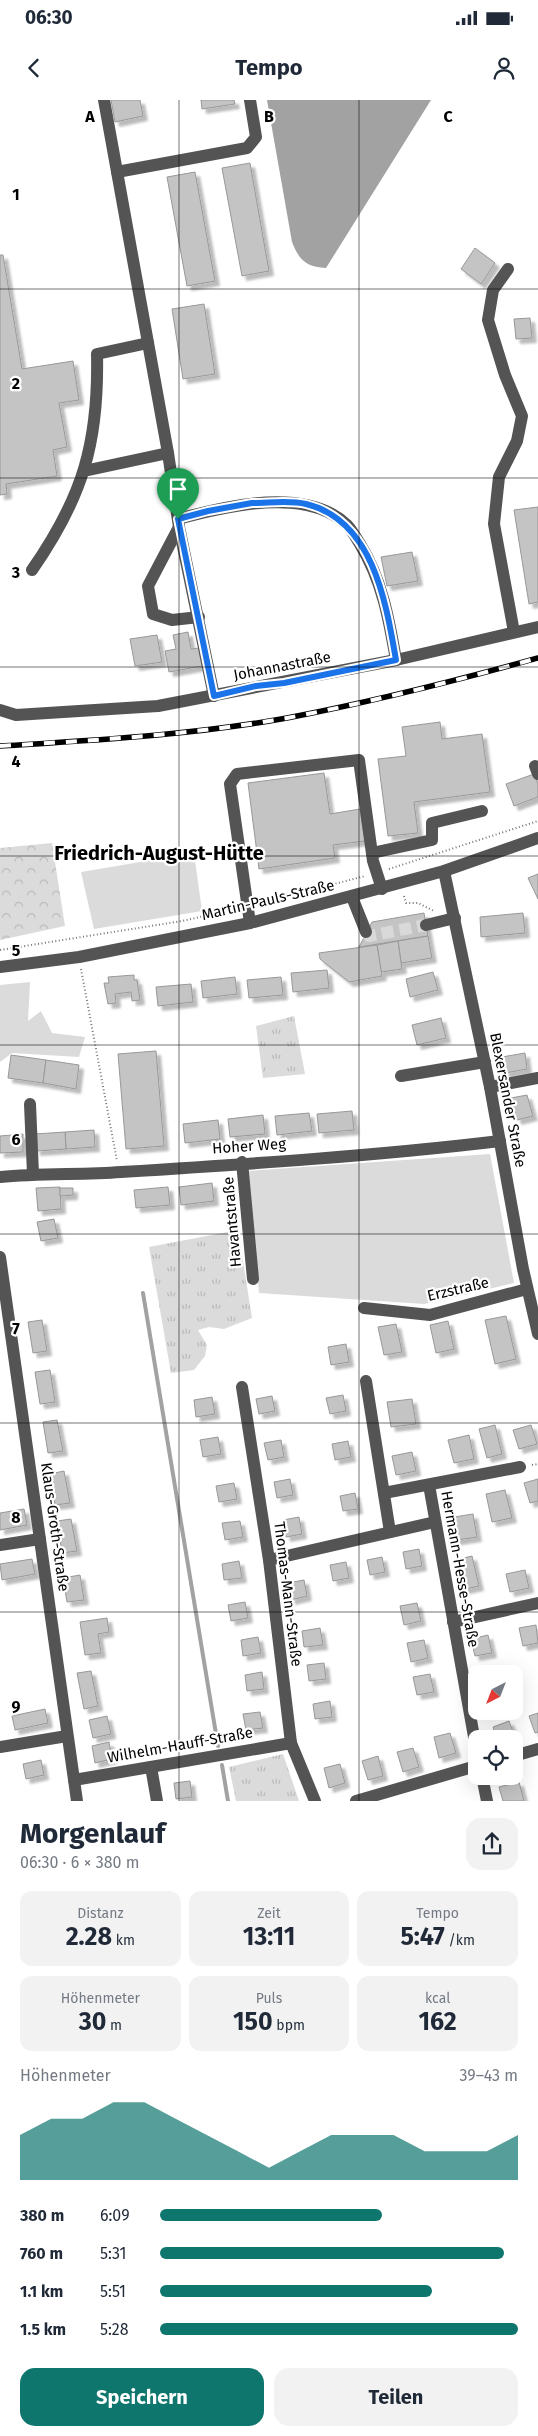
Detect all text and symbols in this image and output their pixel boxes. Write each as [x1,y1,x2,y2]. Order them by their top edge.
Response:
text: 06:30 [25,6,73,29]
icon: back [20,54,48,82]
text: Tempo [235,54,303,81]
icon: person [490,54,518,82]
text: A [84,107,95,126]
text: B [264,107,274,126]
text: C [443,107,453,126]
text: 1 [12,185,20,204]
text: 2 [12,374,20,393]
pin [157,468,199,519]
icon: arrive [164,475,192,503]
text: 3 [11,563,20,582]
street label: Johannastraße [232,648,332,684]
text: 4 [11,752,21,771]
district label: Friedrich-August-Hütte [54,841,264,865]
street label: Martin-Pauls-Straße [200,876,336,924]
text: 5 [12,941,21,960]
street label: Blexersander Straße [486,1031,530,1169]
text: 6 [11,1130,21,1149]
street label: Hoher Weg [212,1134,287,1158]
street label: Havantstraße [219,1176,245,1268]
street label: Erzstraße [425,1273,491,1305]
text: 7 [12,1319,20,1338]
street label: Klaus-Groth-Straße [37,1461,73,1593]
street label: Hermann-Hesse-Straße [437,1489,483,1649]
text: 8 [11,1508,21,1527]
street label: Thomas-Mann-Straße [270,1520,306,1668]
north arrow [468,1665,522,1720]
map controls [468,1665,523,1785]
text: 9 [12,1697,21,1716]
street label: Wilhelm-Hauff-Straße [106,1723,254,1767]
button: locate [468,1730,523,1785]
text: Morgenlauf [20,1817,165,1850]
button: share [466,1818,518,1870]
text: 06:30 · 6 × 380 m [20,1853,139,1872]
text: Distanz [77,1905,124,1922]
text: Zeit [257,1905,281,1922]
text: Tempo [416,1905,459,1922]
text: 2.28 [66,1922,112,1952]
text: 13:11 [243,1922,295,1952]
text: 5:47 [400,1922,445,1952]
text: km [112,1932,135,1949]
text: /km [445,1932,475,1949]
text: Höhenmeter [61,1990,140,2007]
text: Puls [256,1990,282,2007]
text: kcal [425,1990,450,2007]
text: 30 [79,2007,106,2037]
text: 150 [233,2007,273,2037]
text: 162 [419,2007,457,2037]
text: m [106,2017,122,2034]
text: bpm [273,2017,305,2034]
text: Höhenmeter [20,2066,111,2085]
text: 39–43 m [459,2066,518,2085]
text: 380 m [20,2206,64,2225]
text: 6:09 [100,2206,130,2225]
text: 760 m [20,2244,63,2263]
text: 5:31 [100,2244,127,2263]
text: 1.1 km [20,2282,63,2301]
text: 5:51 [100,2282,126,2301]
text: 1.5 km [20,2320,66,2339]
text: 5:28 [100,2320,129,2339]
button: Speichern [20,2368,264,2426]
button: Teilen [274,2368,518,2426]

